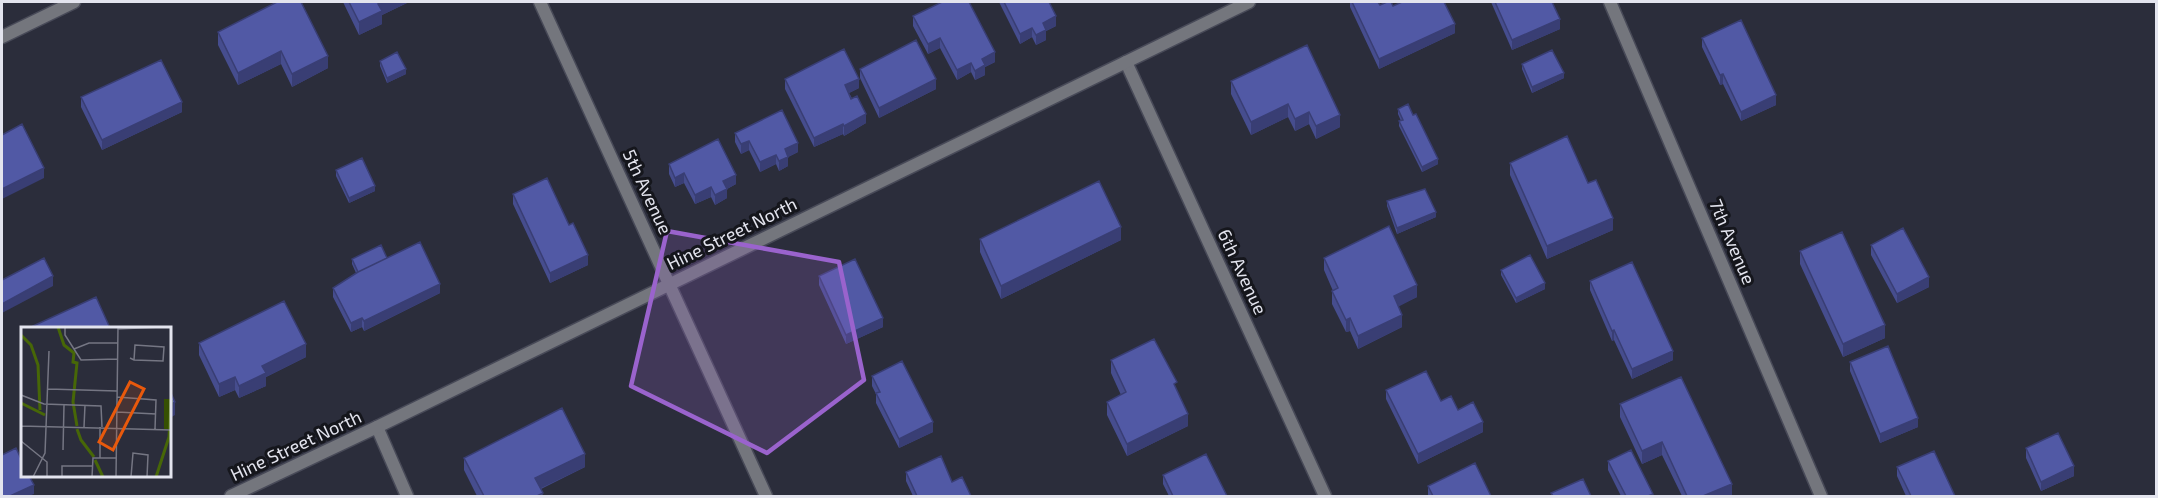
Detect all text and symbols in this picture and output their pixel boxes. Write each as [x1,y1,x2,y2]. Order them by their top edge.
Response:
street label: 5th Avenue [619,146,677,237]
street label: Hine Street North [663,192,800,274]
street label: 7th Avenue [1705,196,1761,288]
street label: 6th Avenue [1214,225,1272,318]
inset map [21,327,171,477]
street label: Hine Street North [227,405,365,485]

